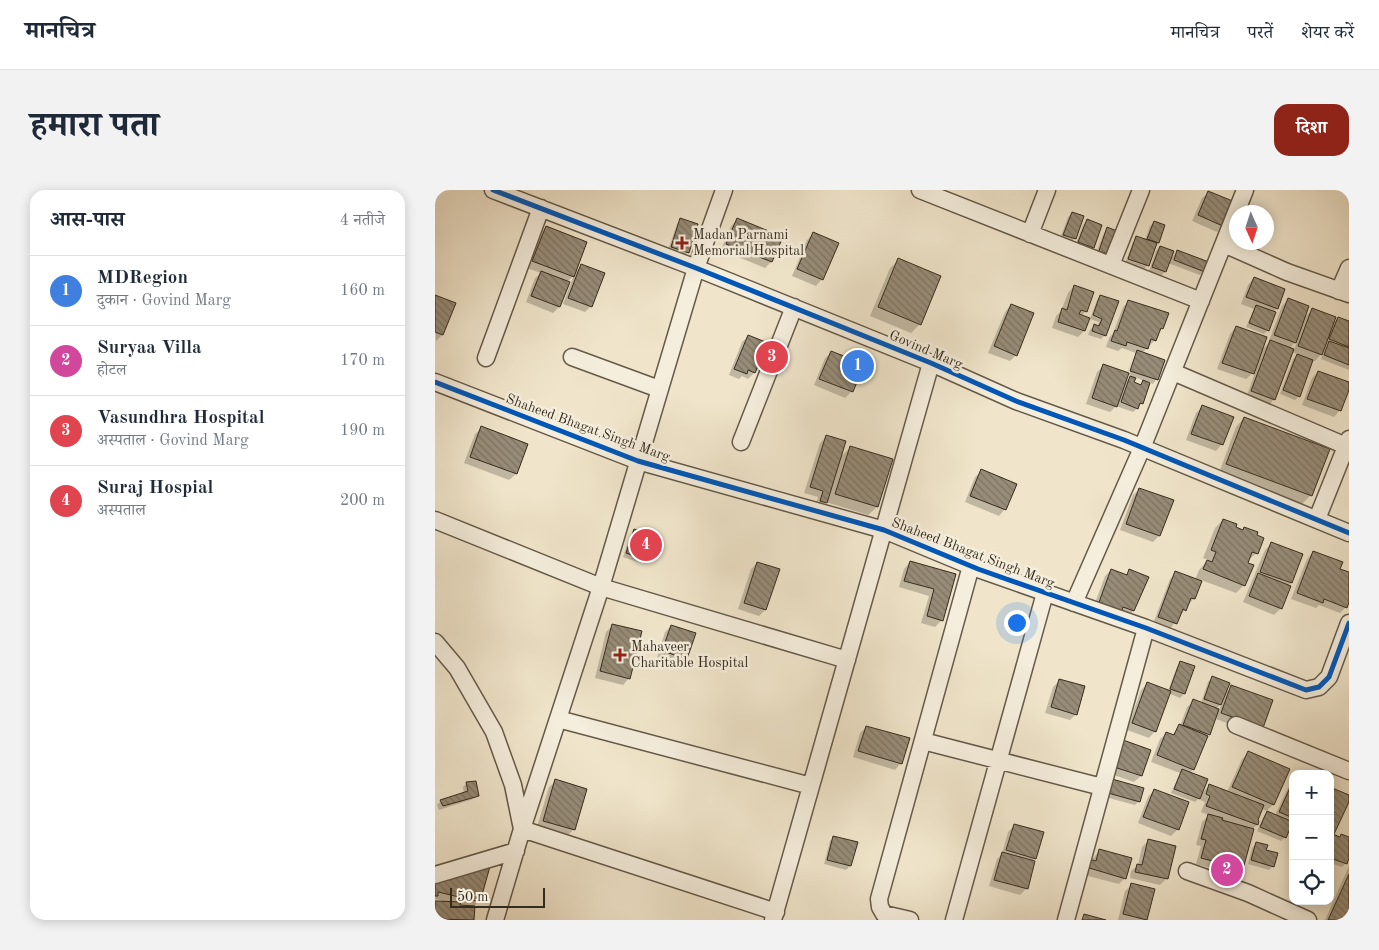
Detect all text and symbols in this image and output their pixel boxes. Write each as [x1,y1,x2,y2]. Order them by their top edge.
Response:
text: मानचित्र [25,20,95,44]
text: मानचित्र [1171,24,1220,42]
text: परतें [1248,24,1273,42]
text: शेयर करें [1301,24,1354,42]
button: दिशा [1274,104,1349,156]
text: हमारा पता [30,109,159,144]
north arrow [1229,205,1274,250]
text: आस-पास [50,210,125,231]
text: 4 नतीजे [340,213,385,229]
place label: Madan Parnami Memorial Hospital [693,228,804,258]
marker: Madan Parnami Memorial Hospital [675,236,689,250]
text: MDRegion [97,269,188,288]
text: 1 [61,283,71,299]
text: 160 m [340,283,385,299]
text: दुकान · Govind Marg [97,293,231,309]
street label: Govind Marg [887,328,965,372]
pin: 3 [756,338,788,376]
text: Suryaa Villa [97,339,202,358]
pin: 1 [842,347,874,385]
text: 2 [61,353,71,369]
text: 170 m [340,353,385,369]
text: होटल [97,363,126,379]
street label: Shaheed Bhagat Singh Marg [504,392,672,464]
text: Vasundhra Hospital [97,409,265,428]
text: 3 [61,423,71,439]
text: 190 m [340,423,385,439]
text: अस्पताल · Govind Marg [97,433,249,449]
text: Suraj Hospial [97,479,213,498]
text: 4 [61,493,71,509]
text: 200 m [340,493,385,509]
text: अस्पताल [97,503,146,519]
street label: Shaheed Bhagat Singh Marg [890,515,1057,591]
pin: 4 [630,526,662,564]
your location [1004,610,1030,636]
place label: Mahaveer Charitable Hospital [631,640,748,670]
marker: Mahaveer Charitable Hospital [613,648,627,662]
map controls [1289,770,1334,905]
button: + [1289,770,1334,815]
button: − [1289,815,1334,860]
pin: 2 [1211,851,1243,889]
button: locate [1289,860,1334,905]
scale bar [450,885,545,908]
text: 50 m [457,890,488,904]

